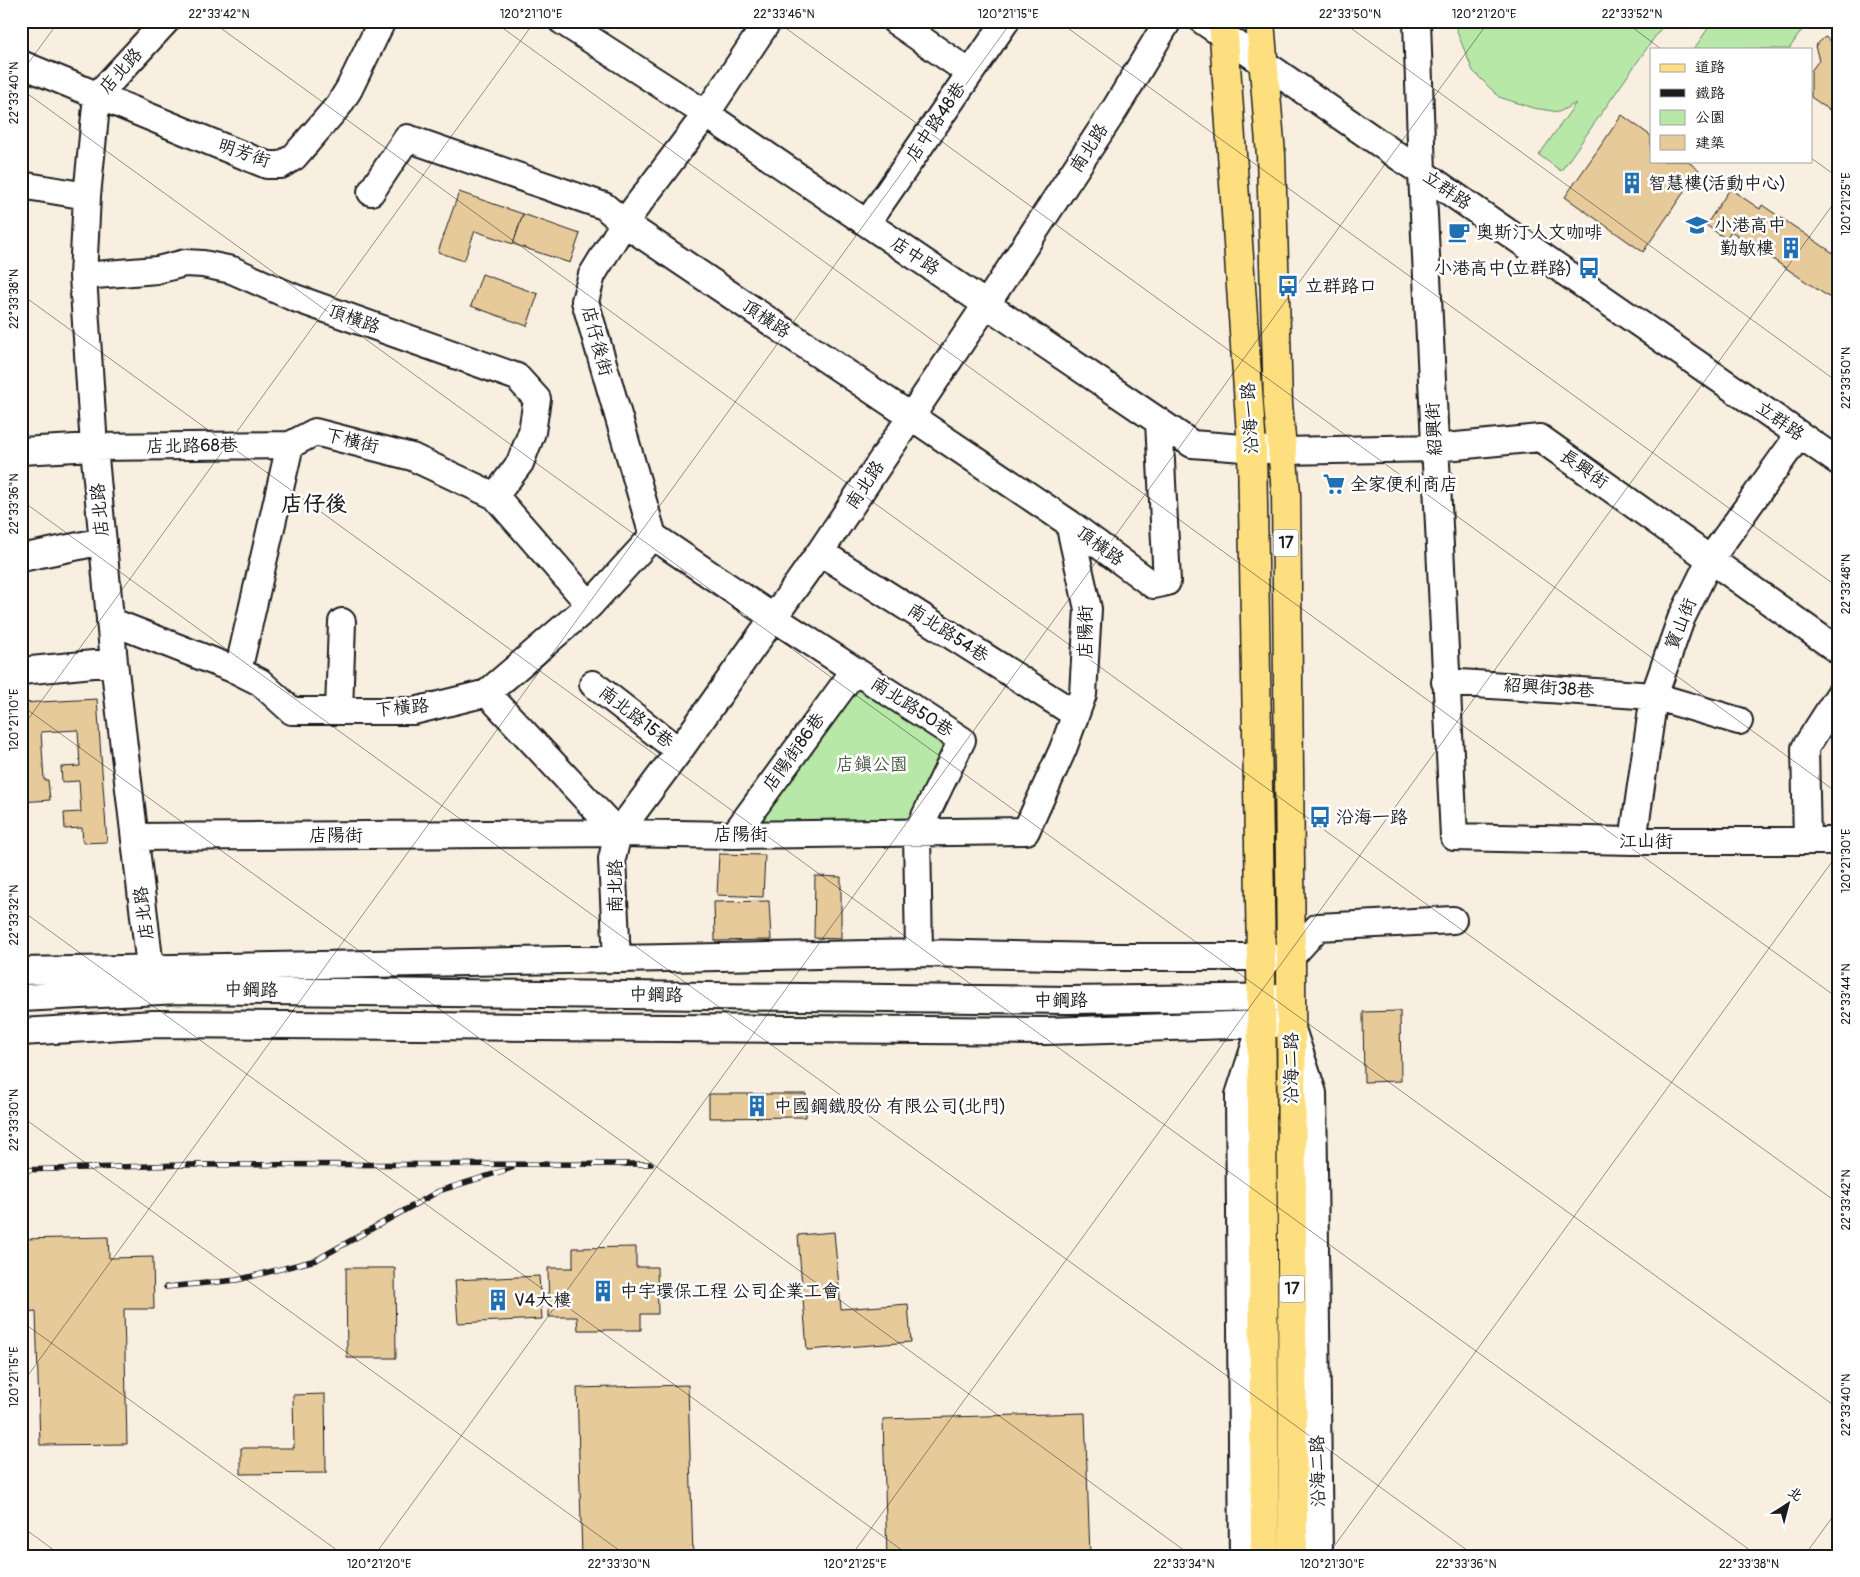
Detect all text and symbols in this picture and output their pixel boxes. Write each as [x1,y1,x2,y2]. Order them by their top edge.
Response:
text: 22°33'42"N [188,7,250,22]
text: 120°21'10"E [500,7,562,22]
text: 22°33'46"N [753,7,815,22]
text: 120°21'15"E [978,7,1038,22]
text: 22°33'50"N [1319,7,1381,22]
text: 120°21'20"E [1452,7,1516,22]
text: 22°33'52"N [1602,7,1662,22]
street label: 店北路 [94,43,148,99]
legend [1650,48,1812,162]
text: 道路 [1695,58,1725,77]
text: 22°33'40"N [7,62,22,124]
street label: 店中路48巷 [901,78,971,166]
text: 鐵路 [1695,84,1725,103]
text: 公園 [1695,108,1725,127]
street label: 南北路 [1065,119,1113,177]
street label: 明芳街 [215,133,273,173]
text: 建築 [1695,134,1725,153]
street label: 立群路 [1418,165,1476,215]
building icon: 智慧樓(活動中心) [1619,170,1645,196]
place label: 智慧樓(活動中心) [1648,172,1786,195]
text: 120°21'25"E [1839,173,1854,235]
school or university icon: 小港高中 [1684,212,1710,238]
place label: 小港高中 [1714,214,1786,237]
cafe icon: 奧斯汀人文咖啡 [1446,219,1472,245]
place label: 奧斯汀人文咖啡 [1476,221,1602,244]
street label: 店中路 [886,231,944,281]
building icon: 勤敏樓 [1778,235,1804,261]
place label: 勤敏樓 [1720,237,1774,260]
bus stop icon: 小港高中(立群路) [1576,255,1602,281]
place label: 小港高中(立群路) [1434,257,1572,280]
text: 22°33'38"N [7,269,22,329]
bus stop icon: 立群路口 [1275,273,1301,299]
place label: 立群路口 [1305,275,1377,298]
street label: 頂橫路 [737,294,795,344]
street label: 頂橫路 [325,299,383,339]
street label: 店仔後街 [577,303,617,379]
text: 22°33'50"N [1839,347,1854,409]
street label: 沿海一路 [1237,381,1263,455]
street label: 立群路 [1751,396,1809,446]
street label: 紹興街 [1421,401,1447,457]
street label: 下橫街 [323,423,381,459]
street label: 店北路68巷 [146,434,238,458]
street label: 長興街 [1555,444,1613,494]
street label: 南北路 [840,456,890,514]
supermarket icon: 全家便利商店 [1321,471,1347,497]
text: 22°33'36"N [7,473,22,535]
place label: 全家便利商店 [1350,473,1458,496]
street label: 店北路 [86,482,114,538]
district label: 店仔後 [281,490,347,518]
street label: 頂橫路 [1071,521,1129,571]
road number: 17 [1274,530,1298,556]
text: 22°33'48"N [1839,554,1854,614]
street label: 寶山街 [1660,595,1702,653]
street label: 南北路54巷 [903,598,993,668]
street label: 店陽街 [1074,605,1097,659]
street label: 南北路50巷 [866,672,958,742]
street label: 紹興街38巷 [1503,673,1595,703]
street label: 南北路15巷 [594,681,678,753]
text: 120°21'10"E [7,689,22,751]
street label: 下橫路 [374,694,430,722]
street label: 店陽街86巷 [758,708,830,796]
park label: 店鎮公園 [836,753,908,776]
bus stop icon: 沿海一路 [1307,804,1333,830]
place label: 沿海一路 [1336,806,1408,829]
street label: 店陽街 [714,823,768,846]
street label: 店陽街 [309,824,363,847]
text: 120°21'30"E [1839,829,1854,893]
street label: 江山街 [1619,830,1673,853]
street label: 南北路 [604,859,627,913]
text: 22°33'32"N [7,885,22,945]
street label: 店北路 [129,885,159,941]
text: 22°33'44"N [1839,963,1854,1025]
street label: 中鋼路 [224,978,278,1002]
street label: 中鋼路 [629,983,683,1007]
street label: 中鋼路 [1034,989,1088,1012]
street label: 沿海二路 [1280,1032,1303,1104]
text: 22°33'30"N [7,1089,22,1151]
building icon: 中國鋼鐵股份 有限公司(北門) [744,1093,770,1119]
place label: 中國鋼鐵股份 有限公司(北門) [774,1095,1006,1118]
text: 22°33'42"N [1839,1169,1854,1231]
road number: 17 [1280,1276,1304,1302]
building icon: 中宇環保工程 公司企業工會 [590,1278,616,1304]
place label: 中宇環保工程 公司企業工會 [620,1280,840,1303]
building icon: V4大樓 [485,1287,511,1313]
place label: V4大樓 [514,1289,571,1312]
text: 120°21'15"E [7,1347,22,1407]
text: 22°33'40"N [1839,1374,1854,1436]
street label: 沿海二路 [1306,1435,1330,1507]
north arrow [1762,1480,1812,1530]
text: 北 [1785,1483,1806,1505]
text: 120°21'20"E [347,1557,411,1572]
text: 22°33'30"N [588,1557,650,1572]
text: 120°21'25"E [824,1557,886,1572]
text: 22°33'34"N [1153,1557,1215,1572]
text: 120°21'30"E [1300,1557,1364,1572]
text: 22°33'36"N [1435,1557,1497,1572]
text: 22°33'38"N [1719,1557,1779,1572]

